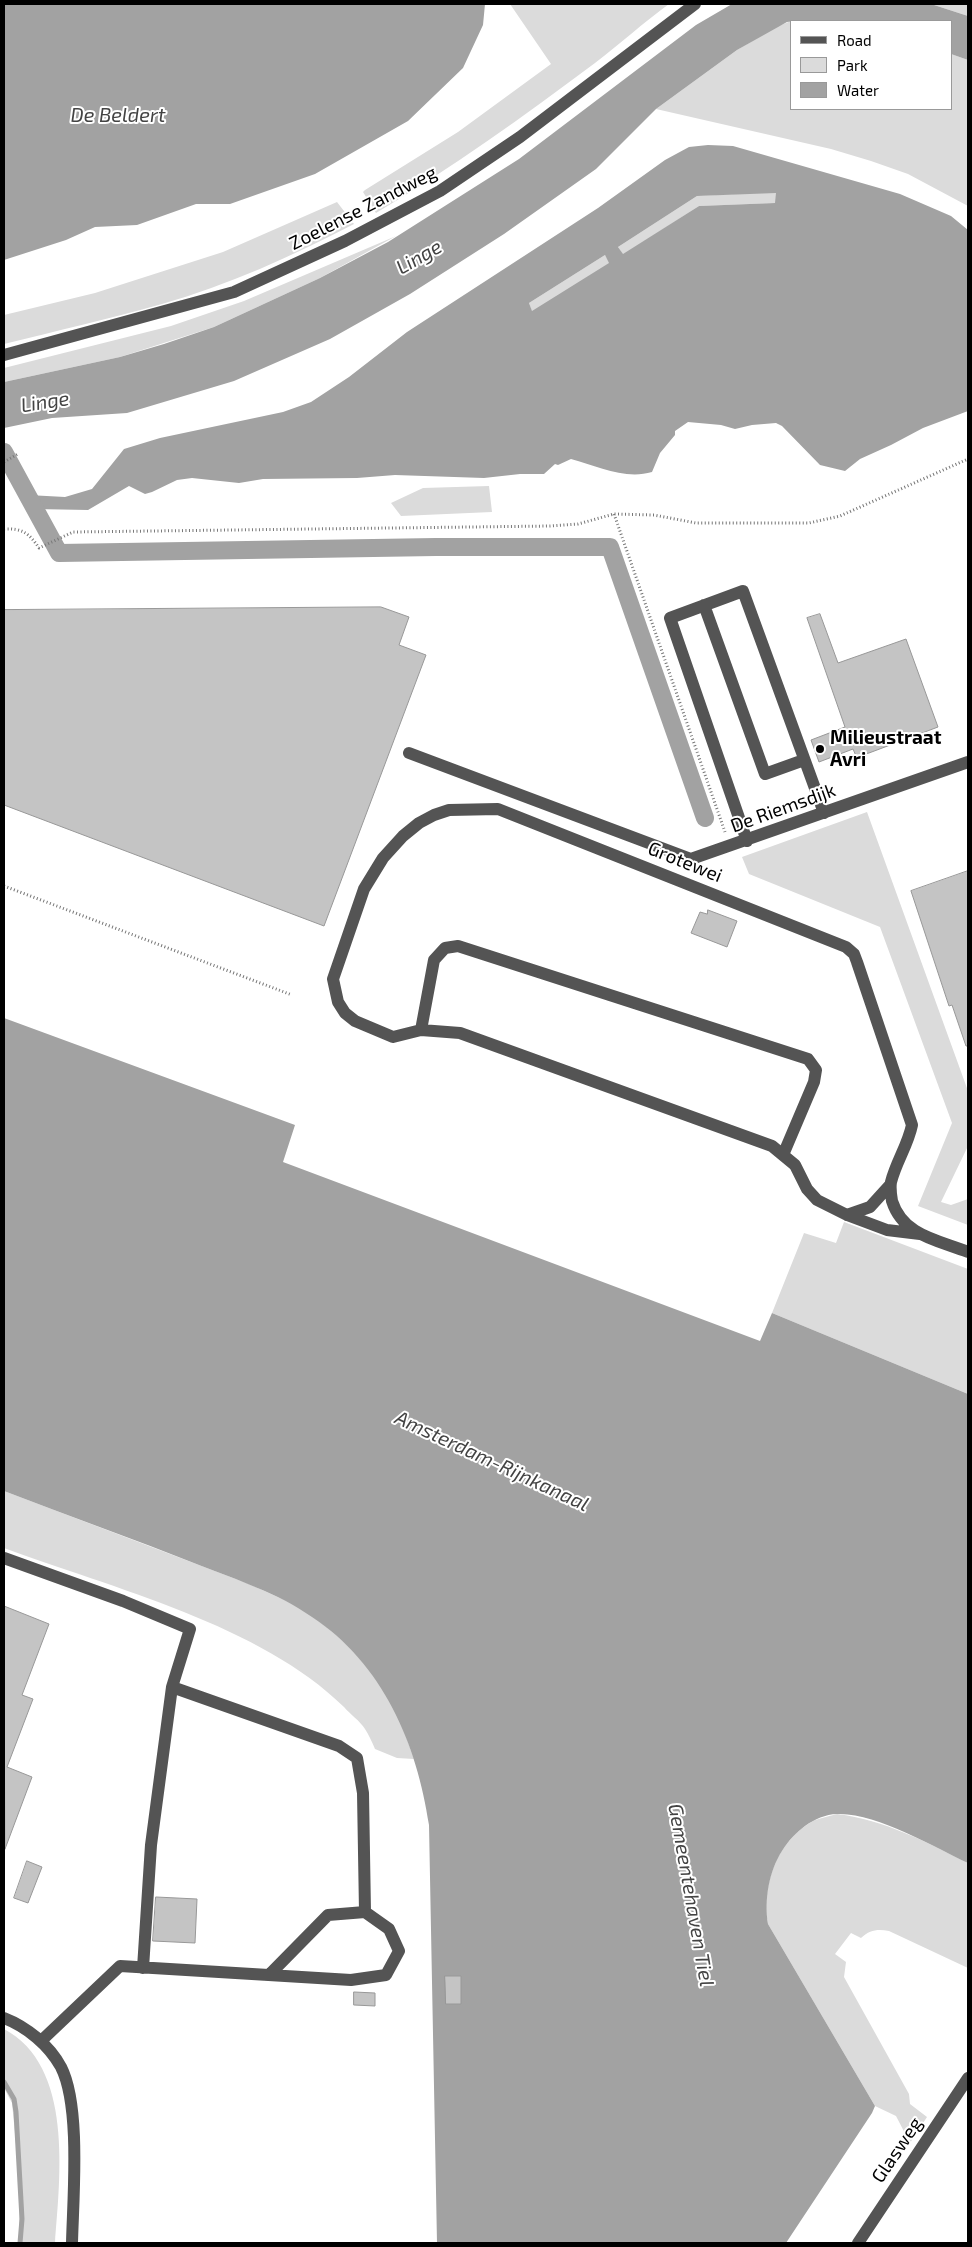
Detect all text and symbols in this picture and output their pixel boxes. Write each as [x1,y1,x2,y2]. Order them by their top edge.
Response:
legend [790,20,952,110]
text: Road [837,31,872,49]
text: Park [837,56,868,74]
text: Water [837,81,879,99]
water label: De Beldert [70,103,166,127]
street label: Zoelense Zandweg [286,161,440,255]
water label: Linge [392,234,446,280]
water label: Linge [19,386,71,418]
place label: Milieustraat Avri [830,727,941,771]
marker: Milieustraat Avri [814,743,826,755]
street label: De Riemsdijk [727,778,839,838]
street label: Grotewei [645,837,725,887]
water label: Amsterdam-Rijnkanaal [391,1406,593,1516]
water label: Gemeentehaven Tiel [663,1802,719,1988]
street label: Glasweg [867,2113,927,2187]

